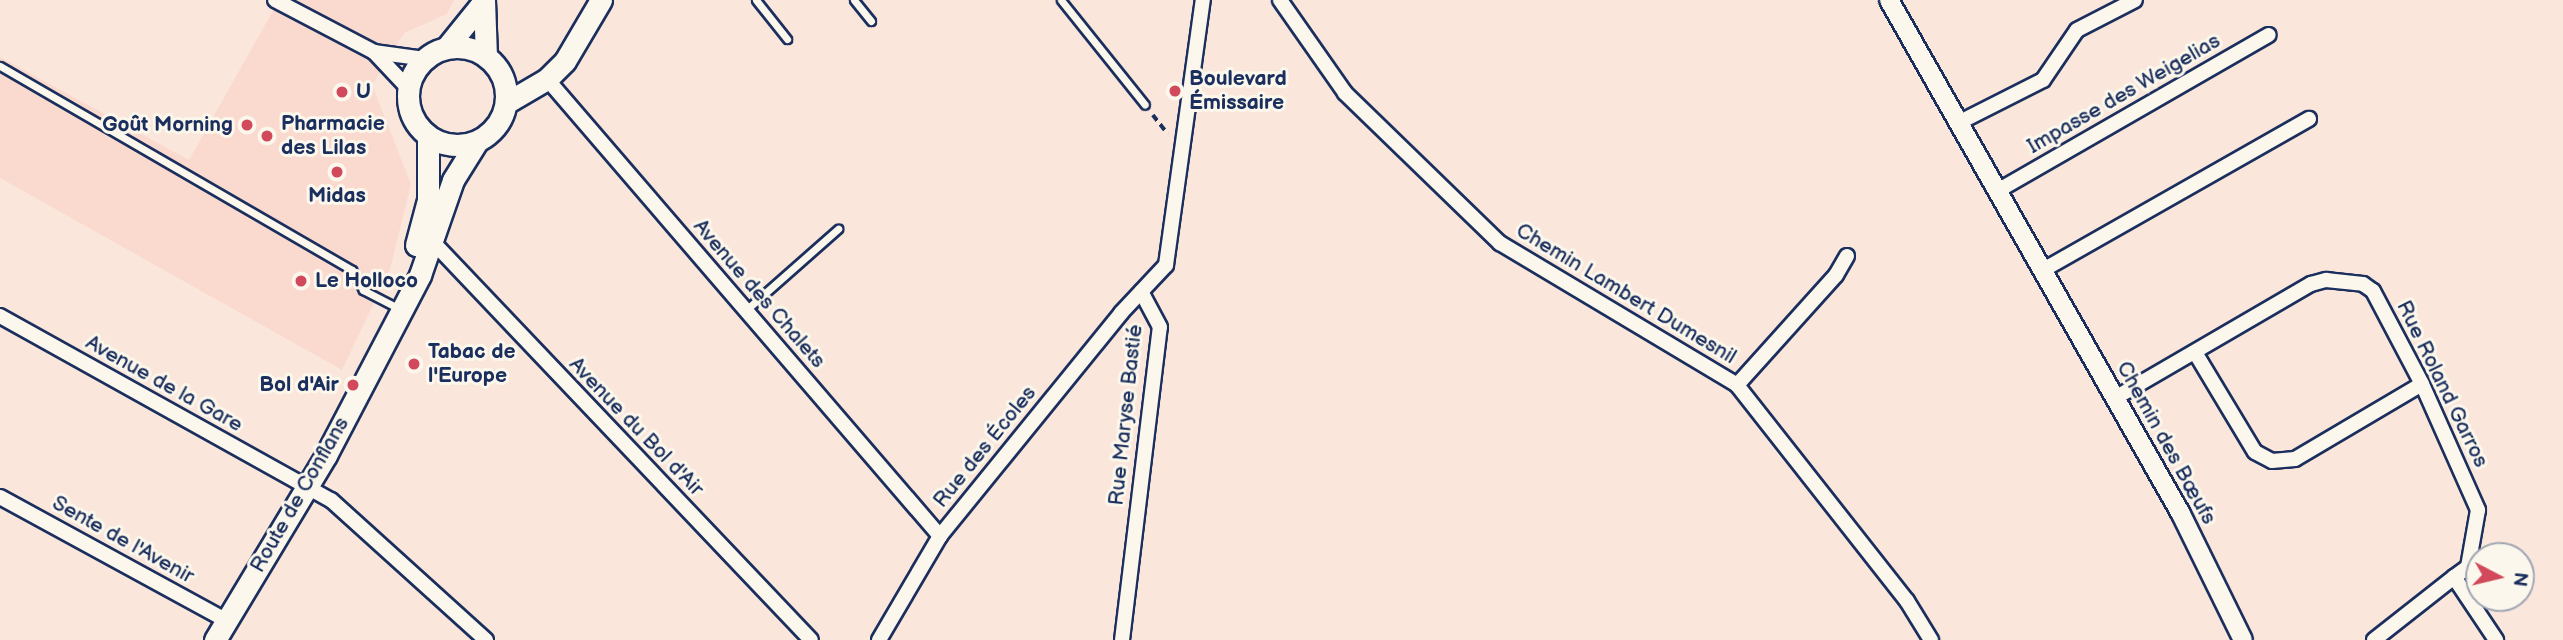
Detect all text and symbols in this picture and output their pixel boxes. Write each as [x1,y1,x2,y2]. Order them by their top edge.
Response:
street label: Impasse des Weigelias [2023,28,2225,160]
place label: Boulevard Émissaire [1189,66,1287,116]
place label: U [356,79,371,105]
marker: Boulevard Émissaire [1167,83,1183,99]
marker: U [334,84,350,100]
place label: Pharmacie des Lilas [281,111,385,161]
place label: Goût Morning [102,112,233,138]
marker: Goût Morning [239,117,255,133]
marker: Pharmacie des Lilas [259,128,275,144]
marker: Midas [329,164,345,180]
place label: Midas [308,183,366,209]
street label: Avenue des Chalets [688,215,830,373]
street label: Chemin Lambert Dumesnil [1511,218,1741,370]
place label: Le Holloco [315,268,418,294]
marker: Le Holloco [293,273,309,289]
street label: Rue Roland Garros [2391,297,2493,471]
street label: Rue Maryse Bastié [1104,323,1148,507]
street label: Avenue de la Gare [81,330,247,438]
place label: Tabac de l'Europe [428,339,516,389]
street label: Avenue du Bol d'Air [563,352,709,502]
marker: Tabac de l'Europe [406,356,422,372]
street label: Chemin des Bœufs [2111,357,2221,529]
place label: Bol d'Air [259,372,339,398]
marker: Bol d'Air [345,377,361,393]
street label: Rue des Écoles [928,381,1042,513]
street label: Route de Conflans [245,413,355,577]
street label: Sente de l'Avenir [48,491,198,589]
north arrow [2465,542,2535,612]
text: N [2507,571,2532,588]

